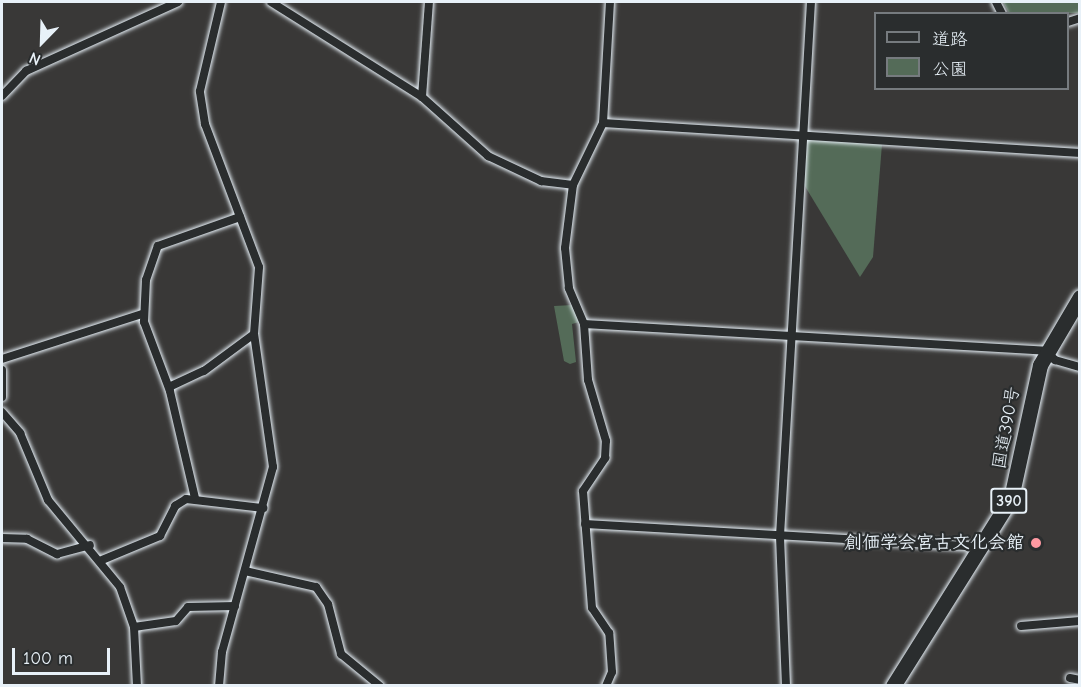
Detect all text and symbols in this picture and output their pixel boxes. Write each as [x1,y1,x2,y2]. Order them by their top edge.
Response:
north arrow [12,12,72,72]
legend [874,12,1069,90]
text: 道路 [932,29,968,50]
text: N [27,48,43,69]
text: 公園 [932,59,968,80]
street label: 国道390号 [989,385,1025,471]
road number: 390 [990,488,1028,514]
place label: 創価学会宮古文化会館 [844,532,1024,554]
marker: 創価学会宮古文化会館 [1029,536,1043,550]
scale bar [15,636,112,674]
text: 100 m [23,648,73,669]

